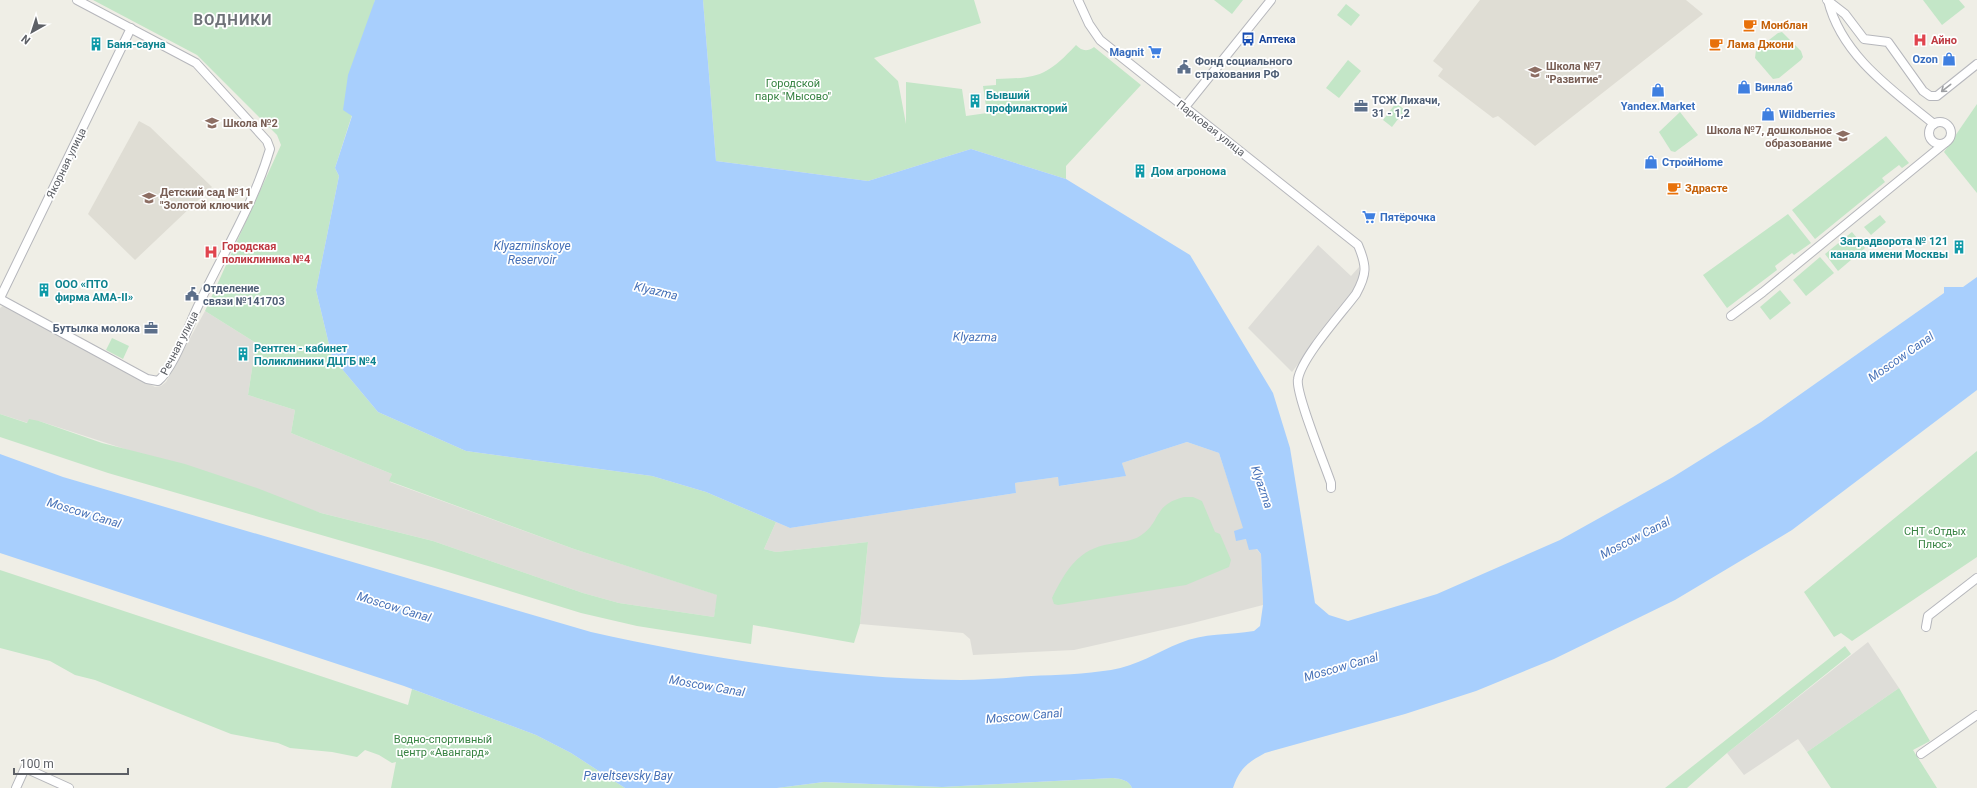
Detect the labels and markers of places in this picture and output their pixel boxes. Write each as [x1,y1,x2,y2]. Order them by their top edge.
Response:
cafe icon: Монблан [1742,17,1758,33]
place label: Монблан [1761,19,1808,32]
bus stop icon: Аптека [1240,31,1256,47]
hospital icon: Айно [1912,32,1928,48]
place label: Аптека [1259,33,1296,46]
place label: Айно [1931,34,1957,47]
building icon: Баня-сауна [88,36,104,52]
cafe icon: Лама Джони [1708,36,1724,52]
place label: Баня-сауна [107,38,166,51]
place label: Лама Джони [1727,38,1794,51]
supermarket icon: Magnit [1147,44,1163,60]
place label: Magnit [1109,46,1144,59]
shop icon: Ozon [1941,51,1957,67]
place label: Ozon [1913,53,1938,66]
place label: Фонд социального страхования РФ [1195,55,1292,81]
public building icon: Фонд социального страхования РФ [1176,59,1192,75]
place label: Школа №7 "Развитие" [1546,60,1602,86]
school or university icon: Школа №7 "Развитие" [1527,64,1543,80]
shop icon: Винлаб [1736,79,1752,95]
place label: Винлаб [1755,81,1793,94]
shop icon: Yandex.Market [1650,82,1666,98]
place label: Бывший профилакторий [986,89,1068,115]
building icon: Бывший профилакторий [967,93,983,109]
place label: ТСЖ Лихачи, 31 - 1,2 [1372,94,1440,120]
office icon: ТСЖ Лихачи, 31 - 1,2 [1353,98,1369,114]
place label: Yandex.Market [1621,100,1695,113]
shop icon: Wildberries [1760,106,1776,122]
place label: Wildberries [1779,108,1836,121]
school or university icon: Школа №2 [204,115,220,131]
place label: Школа №2 [223,117,278,130]
place label: Школа №7, дошкольное образование [1707,124,1832,150]
school or university icon: Школа №7, дошкольное образование [1835,128,1851,144]
shop icon: СтройHome [1643,154,1659,170]
place label: СтройHome [1662,156,1723,169]
building icon: Дом агронома [1132,163,1148,179]
place label: Дом агронома [1151,165,1226,178]
cafe icon: Здрасте [1666,180,1682,196]
place label: Здрасте [1685,182,1728,195]
place label: Детский сад №11 "Золотой ключик" [160,186,253,212]
school or university icon: Детский сад №11 "Золотой ключик" [141,190,157,206]
supermarket icon: Пятёрочка [1361,209,1377,225]
place label: Пятёрочка [1380,211,1436,224]
place label: Заградворота № 121 канала имени Москвы [1830,235,1948,261]
building icon: Заградворота № 121 канала имени Москвы [1951,239,1967,255]
place label: Городская поликлиника №4 [222,240,311,266]
hospital icon: Городская поликлиника №4 [203,244,219,260]
place label: ООО «ПТО фирма АМА-II» [55,278,134,304]
building icon: ООО «ПТО фирма АМА-II» [36,282,52,298]
place label: Отделение связи №141703 [203,282,285,308]
public building icon: Отделение связи №141703 [184,286,200,302]
office icon: Бутылка молока [143,320,159,336]
place label: Бутылка молока [53,322,140,335]
place label: Рентген - кабинет Поликлиники ДЦГБ №4 [254,342,377,368]
building icon: Рентген - кабинет Поликлиники ДЦГБ №4 [235,346,251,362]

